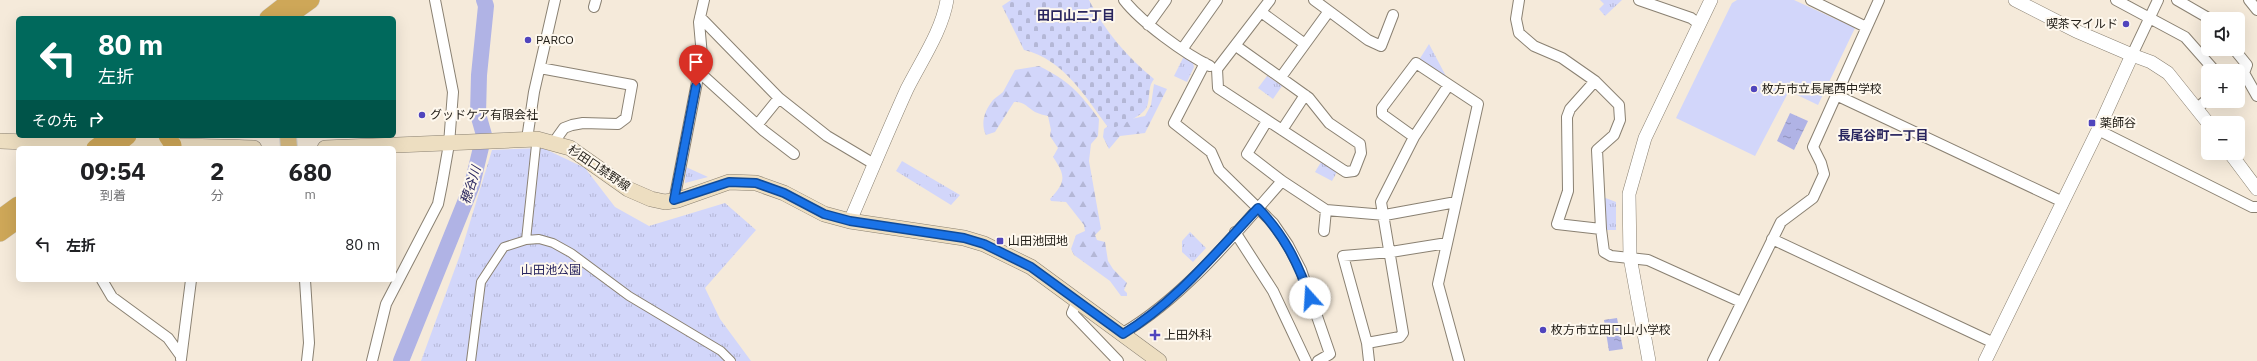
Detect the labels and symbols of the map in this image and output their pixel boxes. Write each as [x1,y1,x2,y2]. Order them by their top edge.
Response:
district label: 田口山二丁目 [1037,7,1115,24]
place label: 喫茶マイルド [2046,16,2118,31]
marker: 喫茶マイルド [2121,19,2131,29]
place label: PARCO [536,32,574,47]
marker: PARCO [523,35,533,45]
pin [679,45,713,86]
place label: 枚方市立長尾西中学校 [1762,81,1882,96]
marker: 枚方市立長尾西中学校 [1749,84,1759,94]
place label: グッドケア有限会社 [430,107,538,122]
marker: グッドケア有限会社 [417,110,427,120]
place label: 薬師谷 [2100,115,2136,130]
marker: 薬師谷 [2087,118,2097,128]
district label: 長尾谷町一丁目 [1837,127,1929,144]
street label: 杉田口禁野線 [565,141,633,194]
water label: 穂谷川 [456,162,485,206]
place label: 山田池団地 [1008,233,1068,248]
marker: 山田池団地 [995,236,1005,246]
park label: 山田池公園 [521,262,581,277]
position arrow [1289,277,1331,319]
place label: 枚方市立田口山小学校 [1551,322,1671,337]
marker: 枚方市立田口山小学校 [1538,325,1548,335]
place label: 上田外科 [1164,327,1212,342]
marker: 上田外科 [1149,329,1161,341]

